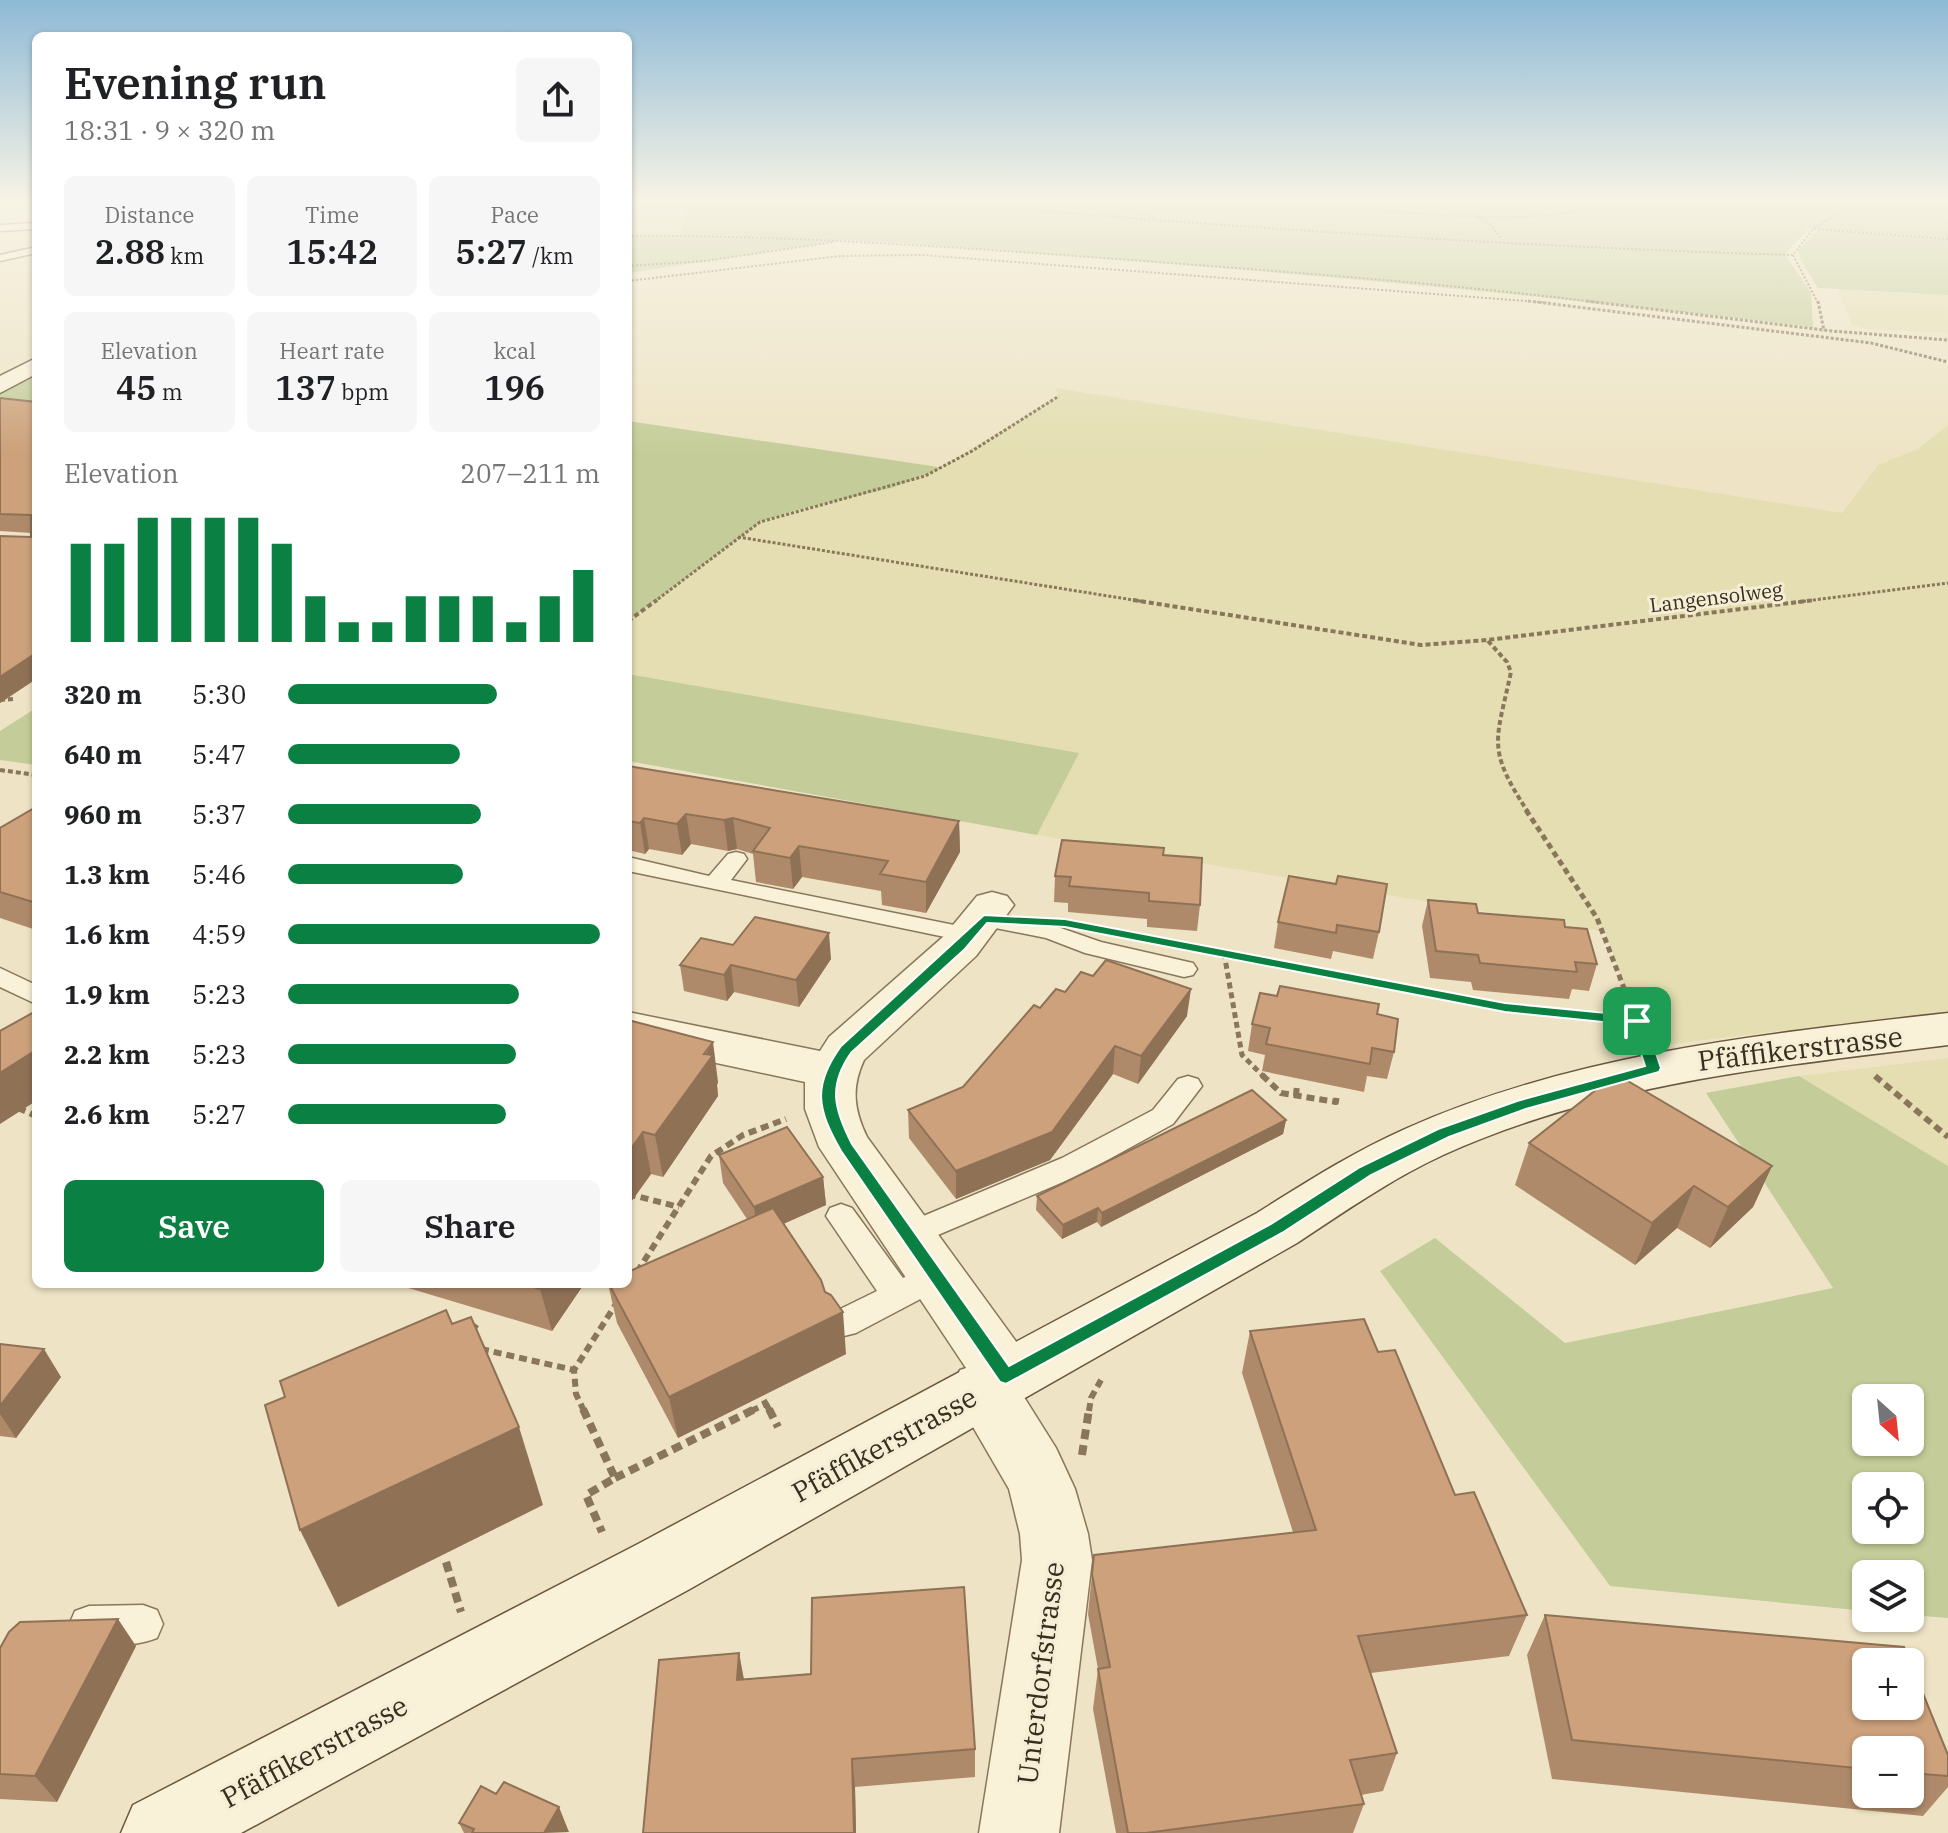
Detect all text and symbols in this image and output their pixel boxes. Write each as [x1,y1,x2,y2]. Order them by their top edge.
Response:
text: Evening run [64,54,327,111]
button: share [516,58,600,142]
text: 18:31 · 9 × 320 m [64,113,275,147]
text: Distance [104,200,194,229]
text: Time [305,200,359,229]
text: Pace [490,200,539,229]
text: 2.88 [95,229,165,273]
text: 15:42 [286,229,378,273]
text: 5:27 [456,229,527,273]
text: km [165,241,204,270]
text: /km [527,241,574,270]
text: Elevation [101,336,198,365]
text: Heart rate [279,336,385,365]
text: kcal [493,336,536,365]
text: 45 [116,365,157,409]
text: 137 [275,365,336,409]
text: 196 [484,365,545,409]
text: m [157,377,183,406]
text: bpm [336,377,389,406]
text: Elevation [64,456,179,490]
text: 207–211 m [460,456,600,490]
street label: Langensolweg [1648,575,1784,619]
text: 320 m [64,677,142,711]
text: 5:30 [192,677,246,711]
text: 640 m [64,737,142,771]
text: 5:47 [192,737,246,771]
text: 960 m [64,797,142,831]
text: 5:37 [192,797,246,831]
text: 1.3 km [64,857,150,891]
text: 5:46 [192,857,246,891]
text: 1.6 km [64,917,150,951]
text: 4:59 [192,917,246,951]
text: 1.9 km [64,977,150,1011]
text: 5:23 [192,977,246,1011]
pin [1603,987,1671,1055]
icon: arrive [1615,999,1659,1043]
street label: Pfäffikerstrasse [1695,1017,1905,1079]
text: 2.2 km [64,1037,150,1071]
text: 5:23 [192,1037,246,1071]
text: 2.6 km [64,1097,150,1131]
text: 5:27 [192,1097,246,1131]
button: Save [64,1180,324,1272]
button: Share [340,1180,600,1272]
street label: Pfäffikerstrasse [785,1378,983,1510]
north arrow [1852,1384,1924,1456]
map controls [1852,1384,1924,1808]
button: locate [1852,1472,1924,1544]
street label: Unterdorfstrasse [1008,1559,1072,1787]
button: layers [1852,1560,1924,1632]
button: + [1852,1648,1924,1720]
street label: Pfäffikerstrasse [214,1686,414,1816]
button: − [1852,1736,1924,1808]

